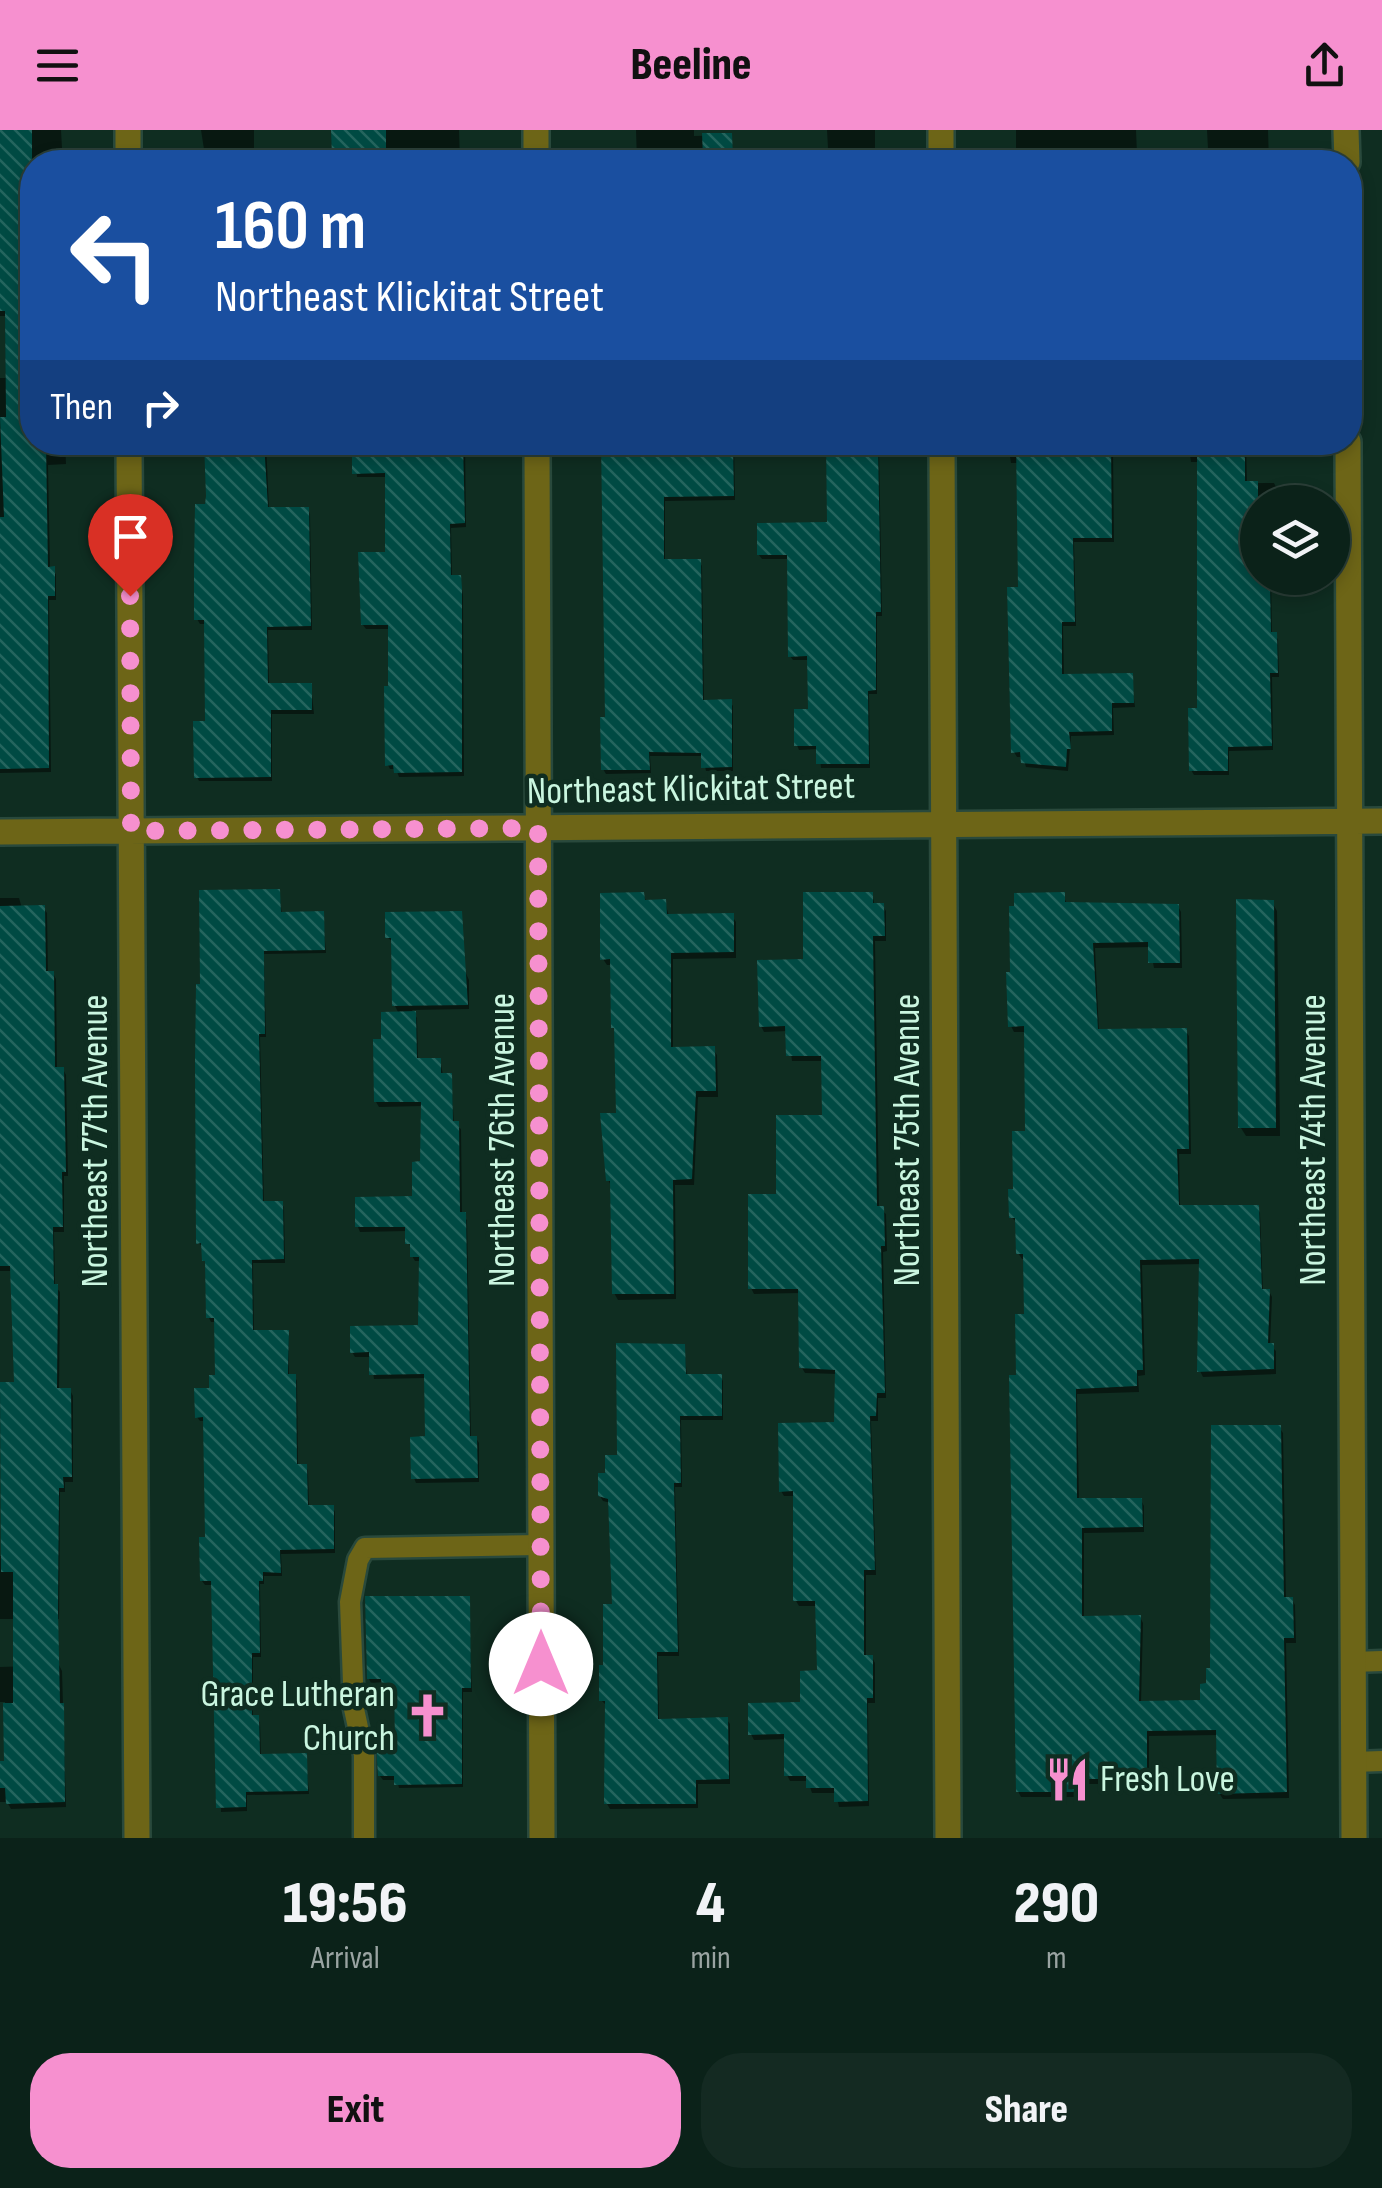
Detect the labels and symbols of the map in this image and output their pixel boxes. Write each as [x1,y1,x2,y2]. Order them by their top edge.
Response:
pin [88,494,173,597]
street label: Northeast Klickitat Street [526,764,856,814]
street label: Northeast 76th Avenue [480,993,525,1287]
street label: Northeast 77th Avenue [73,994,118,1288]
street label: Northeast 75th Avenue [885,994,930,1286]
street label: Northeast 74th Avenue [1291,994,1336,1286]
position arrow [489,1612,593,1716]
place label: Grace Lutheran Church [200,1672,395,1761]
church icon: Grace Lutheran Church [404,1692,452,1740]
restaurant icon: Fresh Love [1043,1755,1091,1803]
place label: Fresh Love [1100,1757,1235,1802]

